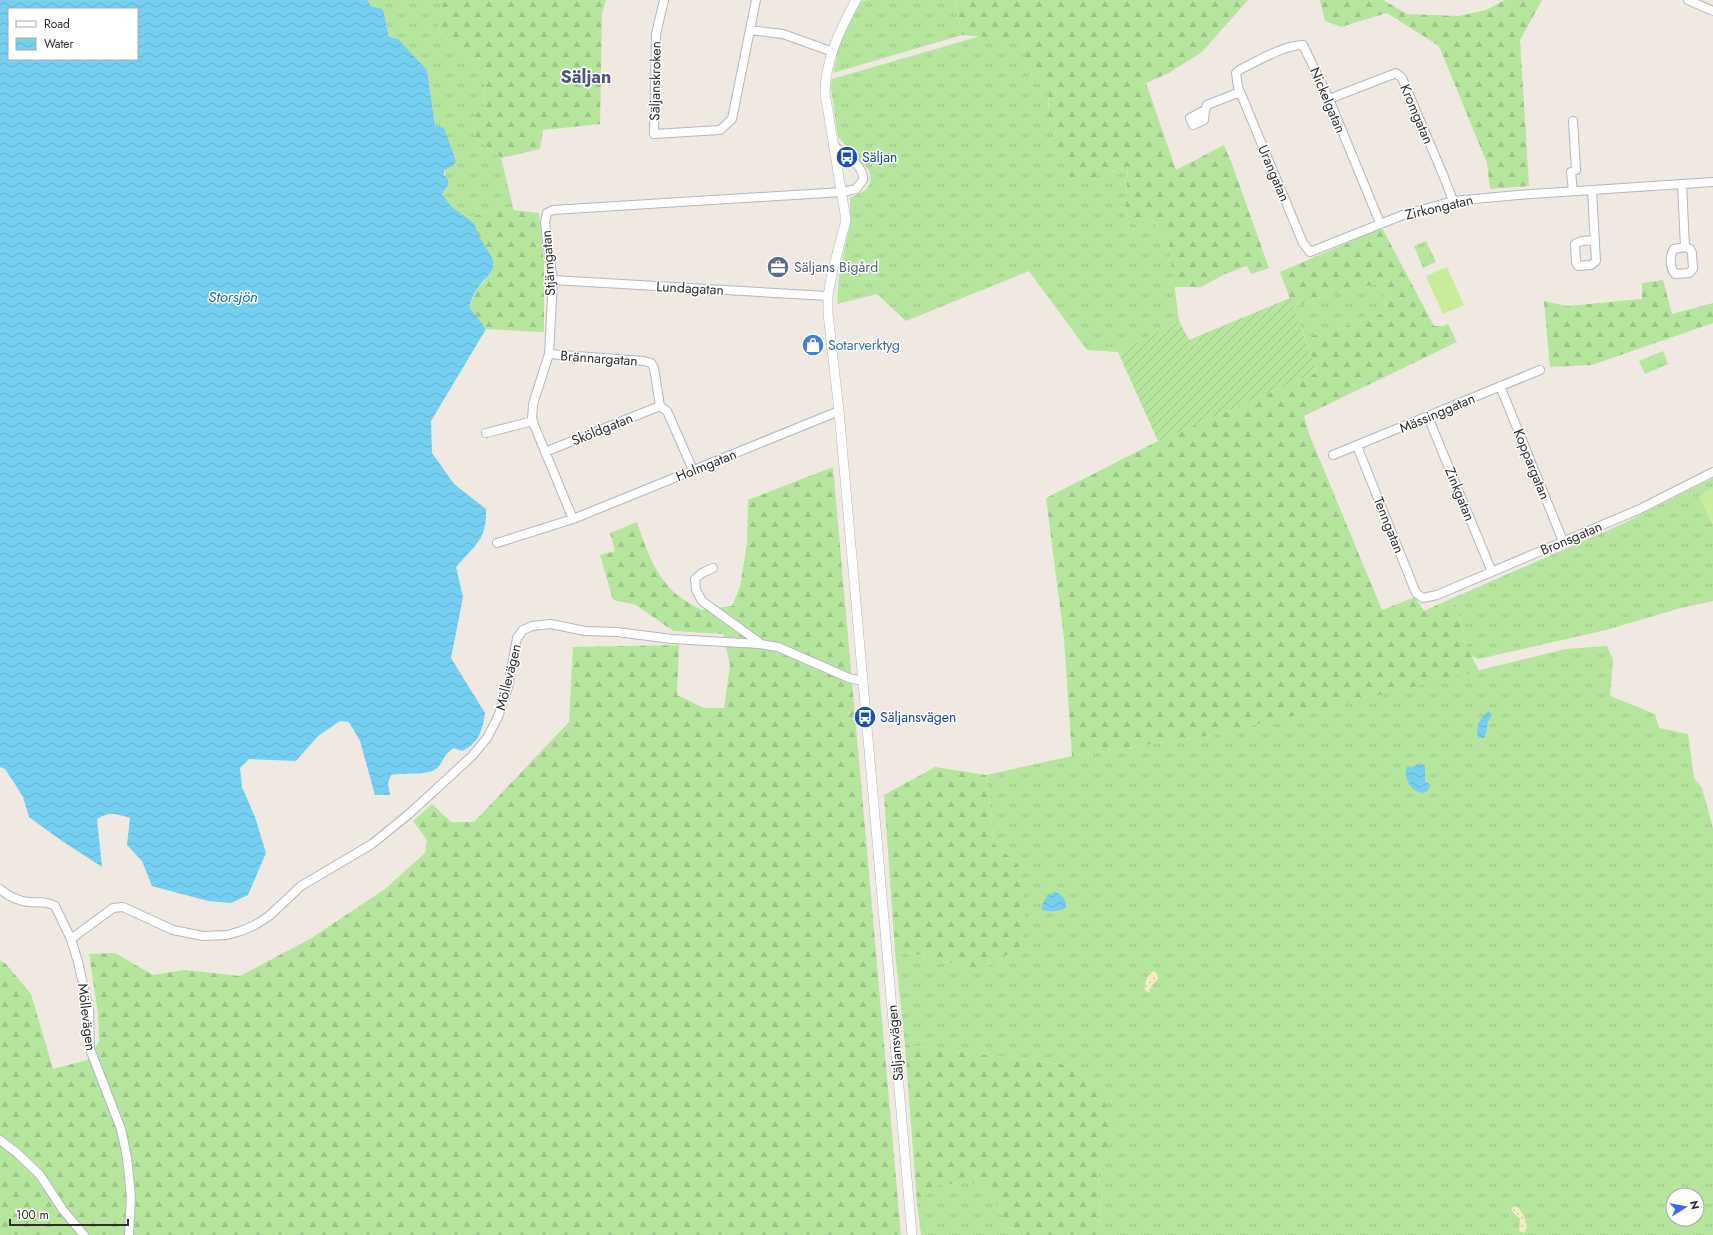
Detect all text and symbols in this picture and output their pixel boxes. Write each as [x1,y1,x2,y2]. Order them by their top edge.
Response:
legend [8,8,138,60]
text: Road [44,15,70,33]
text: Water [44,35,75,53]
street label: Säljanskroken [644,41,666,121]
district label: Säljan [561,64,611,90]
street label: Nickelgatan [1305,64,1351,136]
street label: Kromgatan [1395,81,1439,147]
street label: Urangatan [1253,142,1295,204]
bus stop icon: Säljan [834,144,860,170]
place label: Säljan [862,147,897,167]
street label: Zirkongatan [1403,189,1475,225]
street label: Stjärngatan [536,230,560,296]
office icon: Säljans Bigård [765,254,791,280]
place label: Säljans Bigård [794,257,878,277]
street label: Lundagatan [656,276,724,300]
water label: Storsjön [208,286,258,308]
shop icon: Sotarverktyg [800,332,826,358]
place label: Sotarverktyg [828,335,900,355]
street label: Brännargatan [560,345,638,371]
street label: Mässinggatan [1396,388,1478,438]
street label: Sköldgatan [568,408,636,450]
street label: Koppargatan [1509,426,1555,502]
street label: Holmgatan [673,444,739,486]
street label: Zinkgatan [1440,464,1480,524]
street label: Tenngatan [1369,494,1409,556]
street label: Bronsgatan [1537,516,1605,560]
street label: Möllevägen [490,642,526,712]
bus stop icon: Säljansvägen [852,704,878,730]
place label: Säljansvägen [880,707,956,727]
street label: Möllevägen [73,982,101,1052]
street label: Säljansvägen [882,1004,908,1082]
north arrow [1665,1187,1705,1227]
text: N [1686,1199,1704,1211]
scale bar [10,1201,128,1227]
text: 100 m [16,1206,49,1224]

